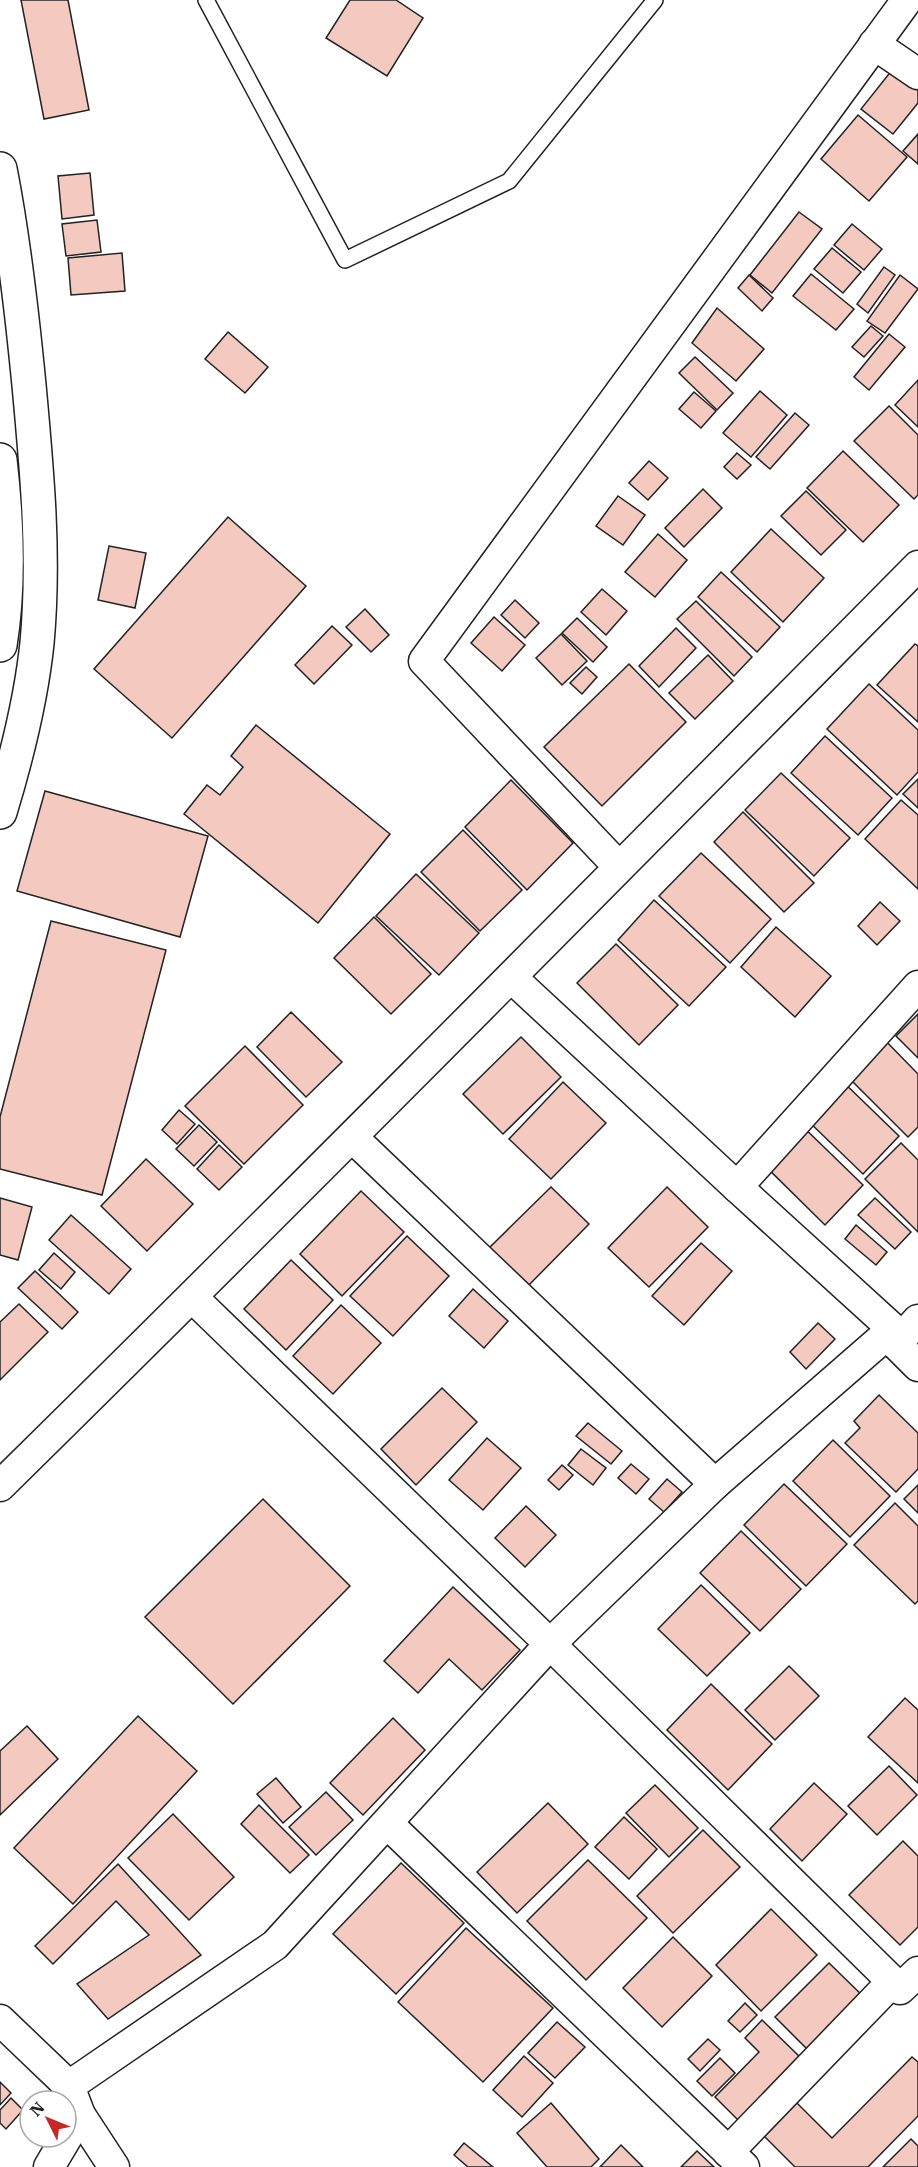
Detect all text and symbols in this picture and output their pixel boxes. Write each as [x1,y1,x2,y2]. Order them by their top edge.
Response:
north arrow [18,2089,78,2149]
text: N [25,2097,49,2120]

